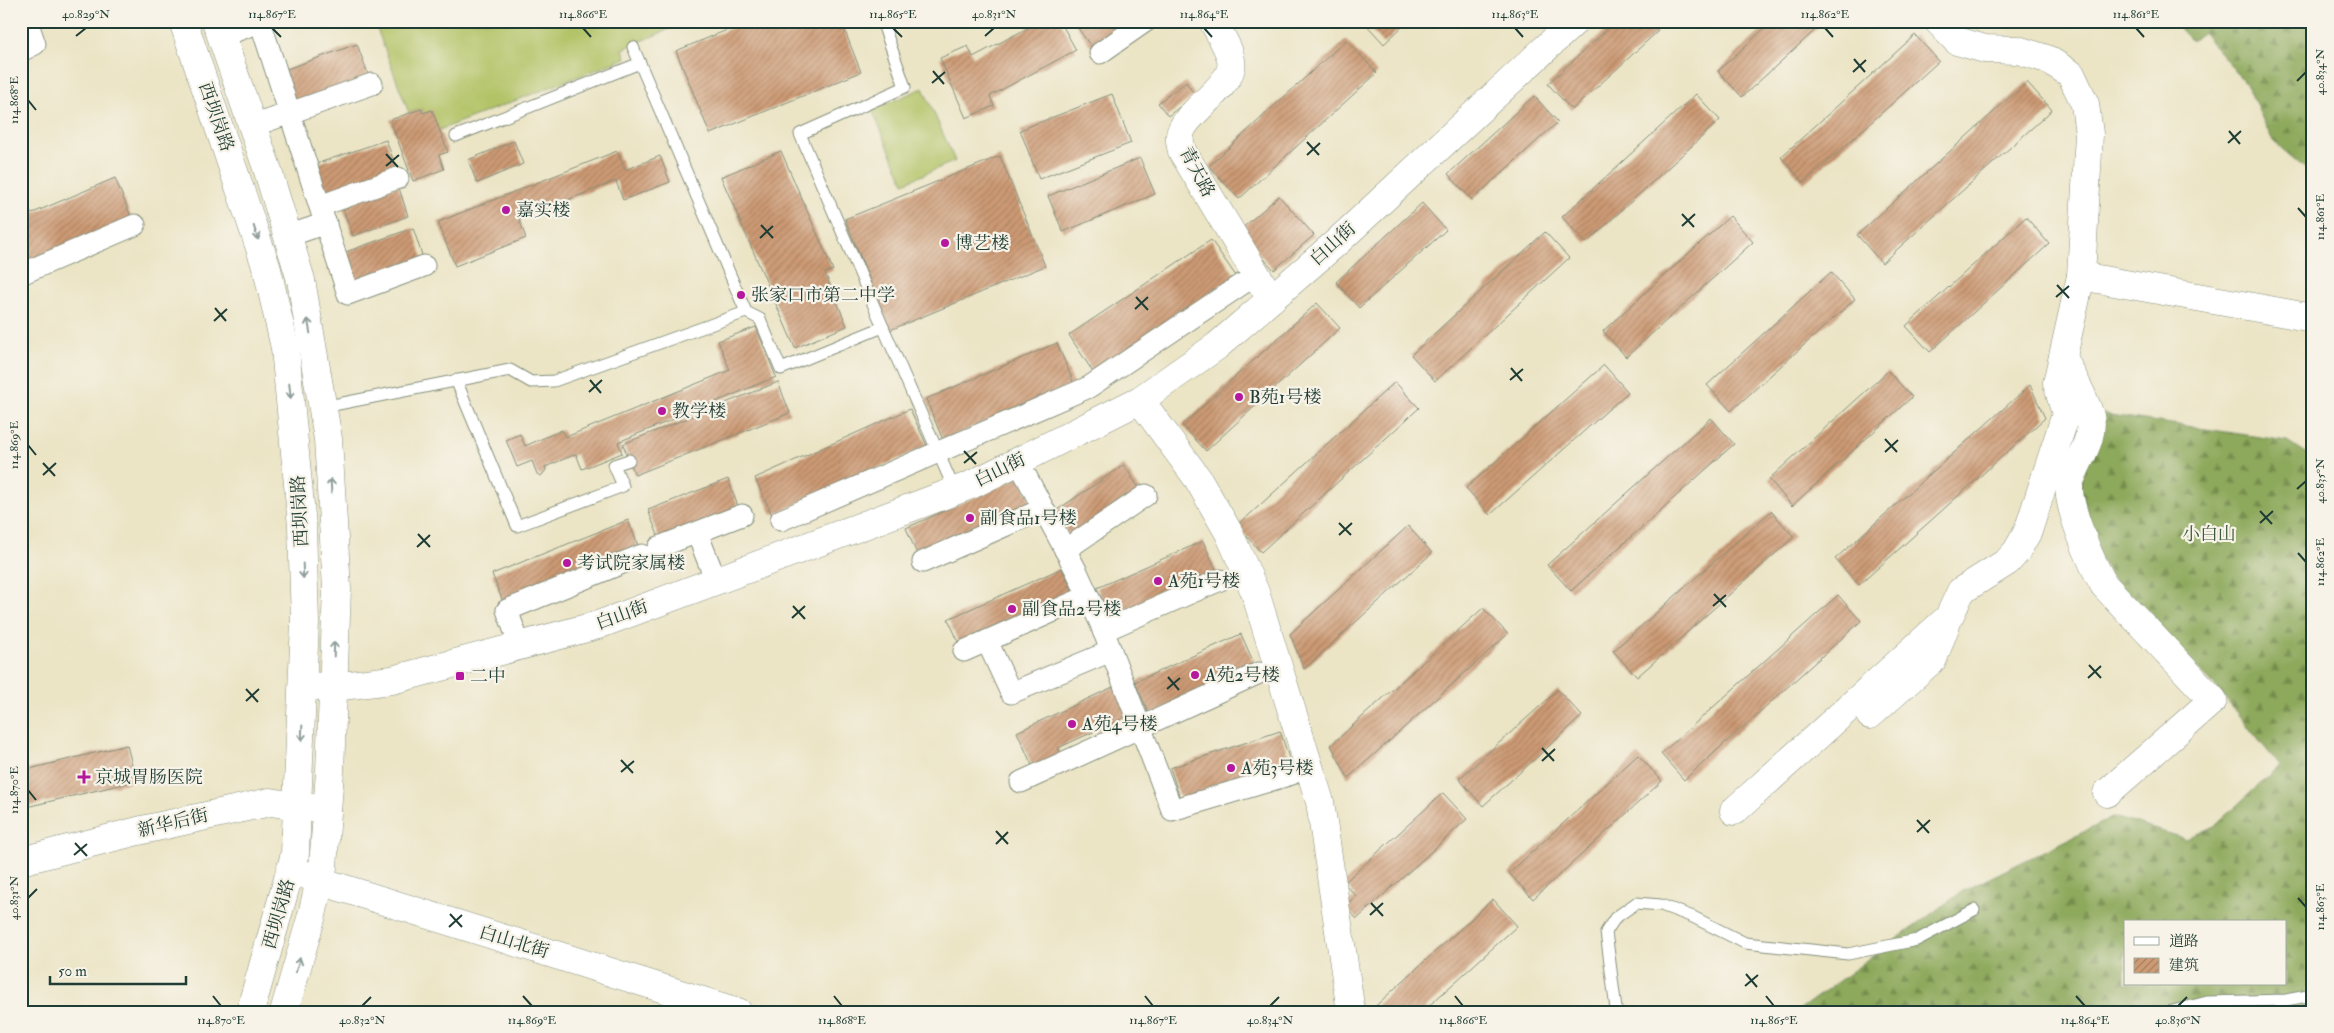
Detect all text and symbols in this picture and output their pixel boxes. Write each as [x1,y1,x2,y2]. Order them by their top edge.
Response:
text: 40.829°N [62,7,110,22]
text: 114.867°E [248,7,296,22]
text: 114.866°E [559,7,607,22]
text: 114.865°E [869,7,917,22]
text: 40.831°N [972,7,1016,22]
text: 114.864°E [1180,7,1229,22]
text: 114.863°E [1492,7,1539,22]
text: 114.862°E [1801,7,1849,22]
text: 114.861°E [2113,7,2160,22]
text: 40.834°N [2313,48,2328,95]
text: 114.868°E [7,76,22,124]
street label: 西坝岗路 [193,79,239,155]
street label: 青天路 [1174,143,1220,201]
text: 114.861°E [2313,193,2328,240]
place label: 嘉实楼 [516,199,570,222]
marker: 嘉实楼 [500,204,512,216]
street label: 白山街 [1305,217,1361,271]
one-way arrow [251,224,261,240]
place label: 博艺楼 [955,232,1009,255]
marker: 博艺楼 [939,237,951,249]
place label: 张家口市第二中学 [751,284,895,307]
marker: 张家口市第二中学 [735,289,747,301]
one-way arrow [303,318,313,334]
one-way arrow [285,383,295,399]
place label: B苑1号楼 [1249,386,1321,409]
marker: B苑1号楼 [1233,391,1245,403]
place label: 教学楼 [672,400,726,423]
marker: 教学楼 [656,405,668,417]
text: 114.869°E [7,420,22,469]
street label: 白山街 [971,448,1029,492]
text: 40.835°N [2313,458,2328,504]
street label: 西坝岗路 [287,474,313,548]
one-way arrow [326,479,335,495]
place label: 副食品1号楼 [980,507,1076,530]
marker: 副食品1号楼 [964,512,976,524]
park label: 小白山 [2182,523,2236,546]
text: 114.862°E [2313,538,2328,586]
place label: 考试院家属楼 [577,552,685,575]
marker: 考试院家属楼 [561,557,573,569]
one-way arrow [299,562,308,578]
place label: A苑1号楼 [1167,570,1240,593]
marker: A苑1号楼 [1152,575,1164,587]
street label: 白山街 [593,595,651,635]
place label: 副食品2号楼 [1022,598,1121,621]
marker: 副食品2号楼 [1006,603,1018,615]
one-way arrow [330,641,339,657]
place label: A苑2号楼 [1204,664,1280,687]
place label: 二中 [470,665,506,688]
marker: A苑2号楼 [1189,669,1201,681]
marker: 二中 [454,670,466,682]
place label: A苑4号楼 [1081,713,1157,736]
marker: A苑4号楼 [1066,718,1078,730]
one-way arrow [297,725,306,741]
place label: A苑3号楼 [1240,757,1313,780]
marker: A苑3号楼 [1225,762,1237,774]
text: 114.870°E [7,766,22,814]
place label: 京城胃肠医院 [95,766,203,789]
marker: 京城胃肠医院 [77,770,91,784]
street label: 新华后街 [135,804,211,842]
text: 40.831°N [7,876,22,920]
street label: 西坝岗路 [258,876,300,952]
text: 114.863°E [2313,883,2328,930]
street label: 白山北街 [476,920,552,964]
legend [2124,920,2286,986]
text: 道路 [2169,932,2199,951]
scale bar [50,953,186,985]
text: 建筑 [2169,956,2199,975]
one-way arrow [293,957,303,973]
text: 50 m [58,962,87,981]
text: 114.870°E [197,1013,245,1028]
text: 40.832°N [339,1013,385,1028]
text: 114.869°E [508,1013,557,1028]
text: 114.868°E [818,1013,866,1028]
text: 114.867°E [1129,1013,1177,1028]
text: 40.834°N [1247,1013,1294,1028]
text: 114.866°E [1439,1013,1487,1028]
text: 114.865°E [1750,1013,1798,1028]
text: 114.864°E [2061,1013,2110,1028]
text: 40.836°N [2155,1013,2201,1028]

